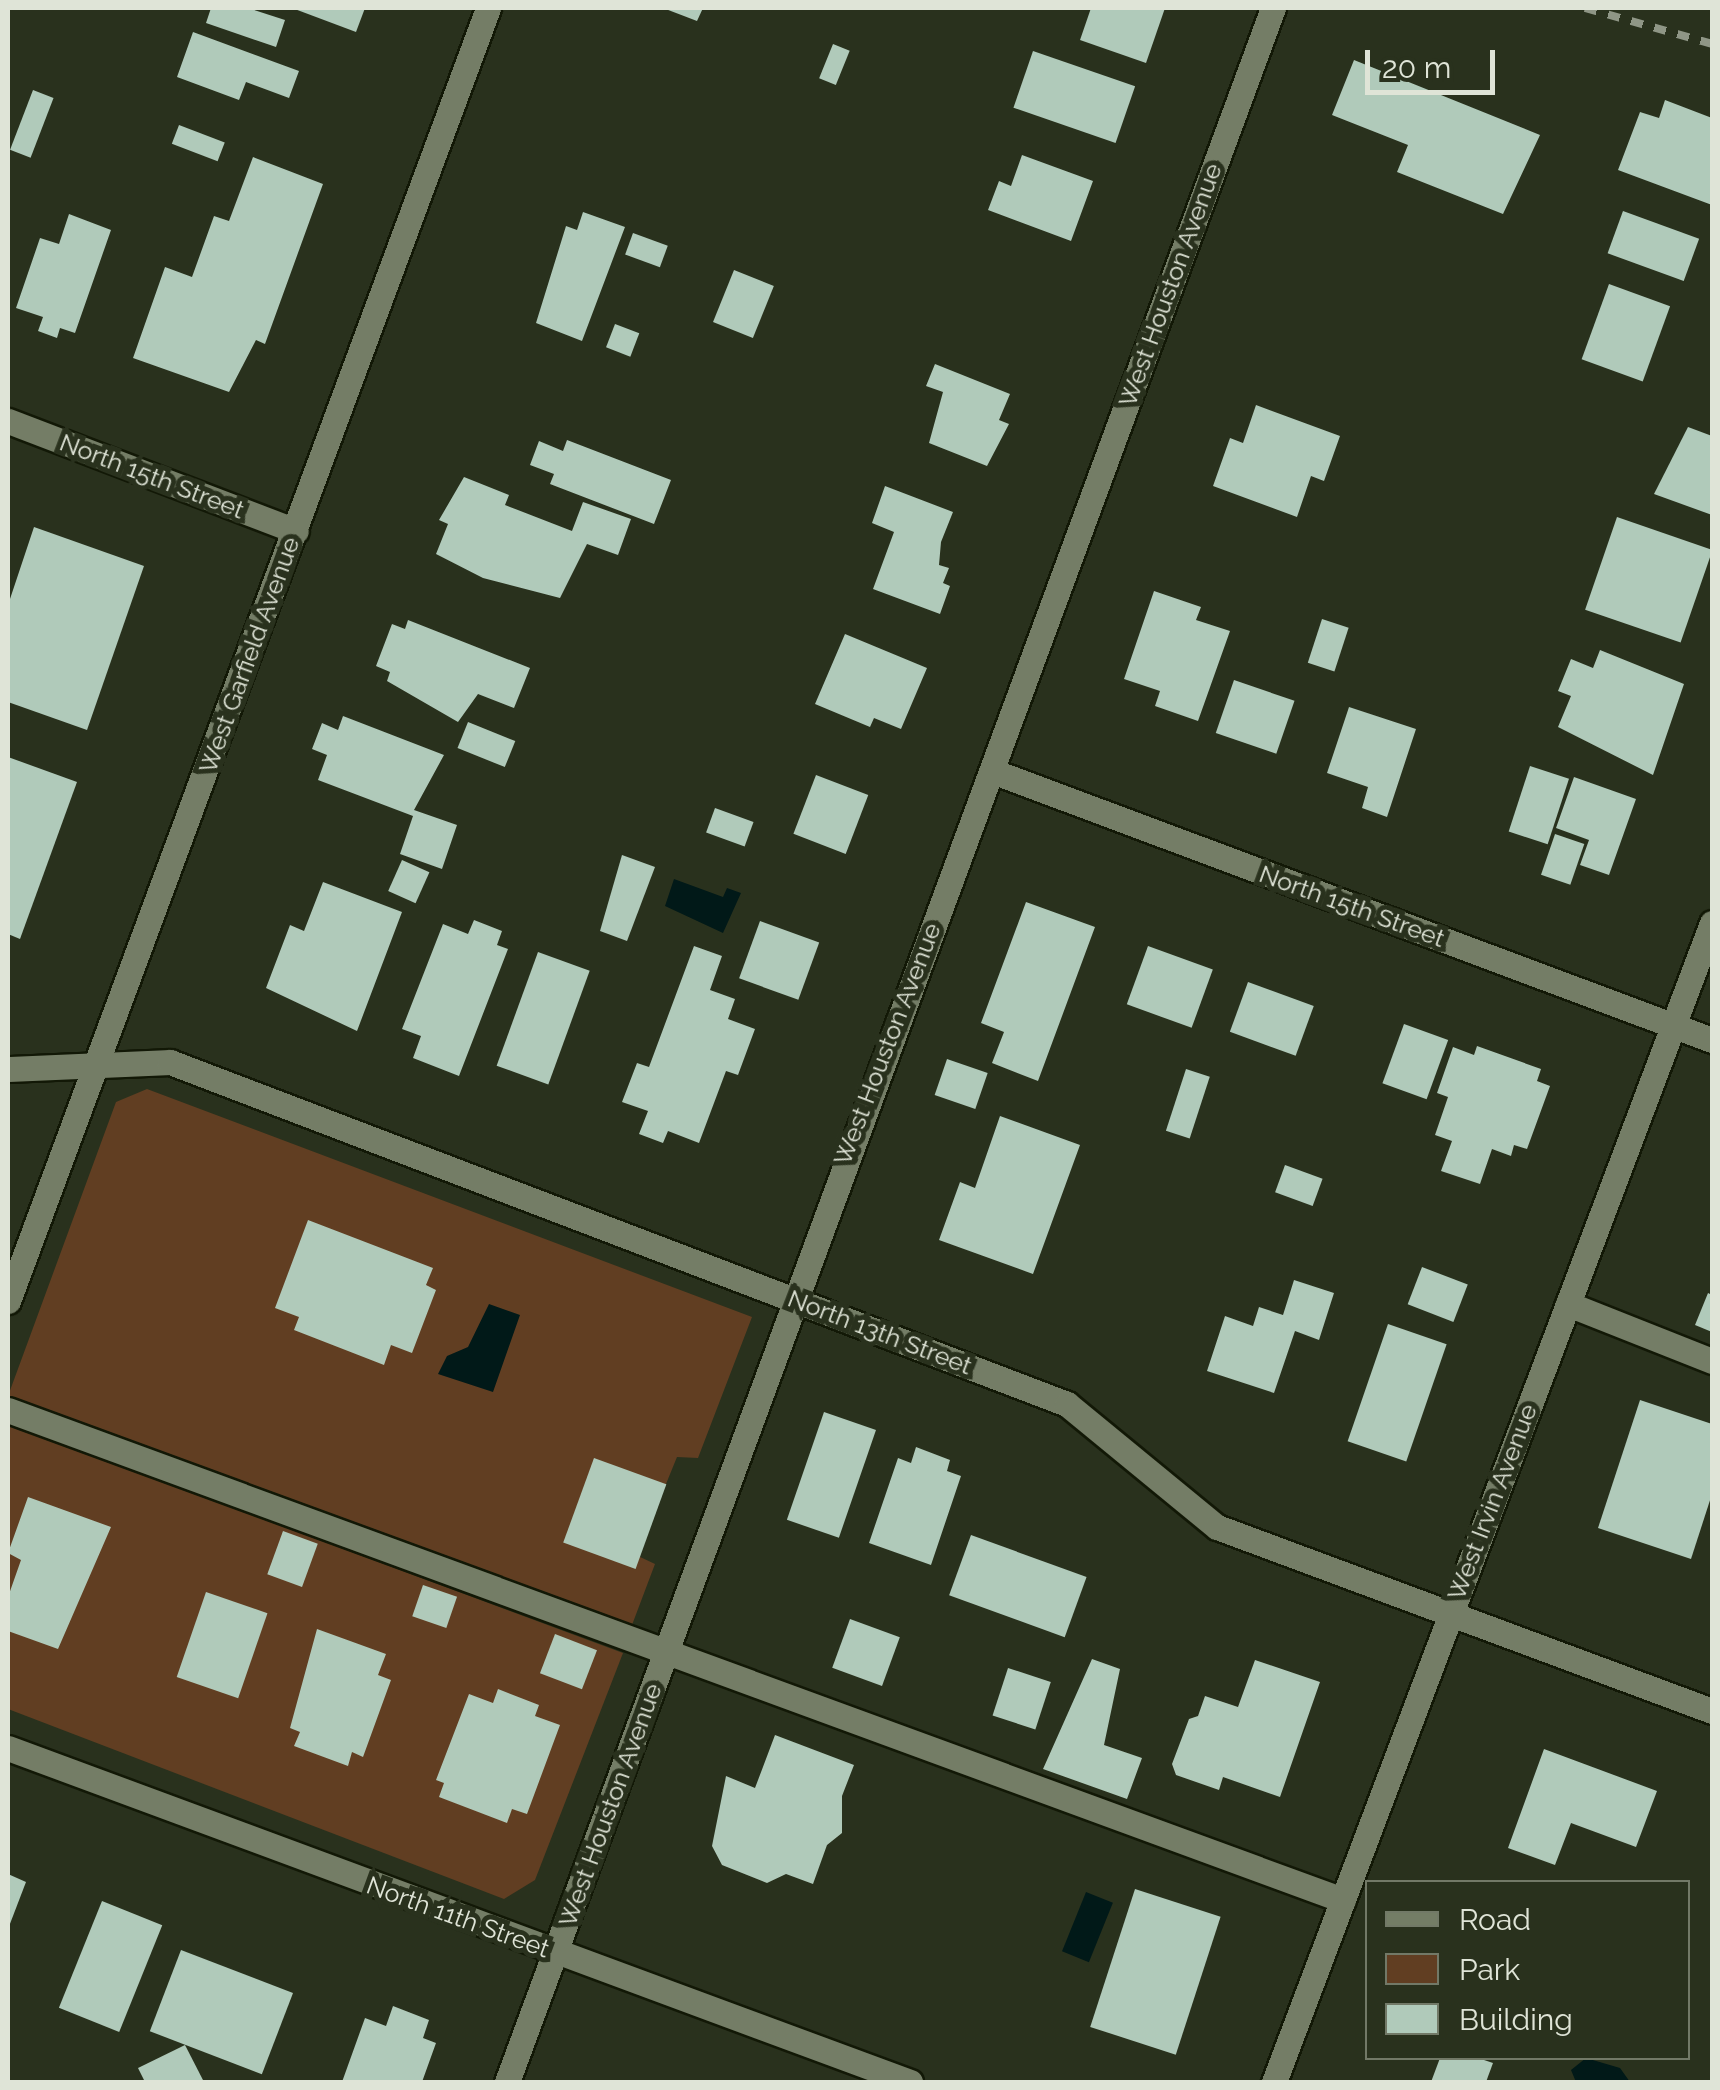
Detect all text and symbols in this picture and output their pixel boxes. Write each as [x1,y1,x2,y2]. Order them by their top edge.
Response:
scale bar [1370,30,1500,92]
text: 20 m [1382,50,1451,85]
street label: West Houston Avenue [1112,159,1228,411]
street label: North 15th Street [56,427,248,525]
street label: West Garfield Avenue [192,532,306,778]
street label: North 15th Street [1255,859,1449,953]
street label: West Houston Avenue [827,918,947,1170]
street label: North 13th Street [784,1283,976,1381]
street label: West Irvin Avenue [1441,1399,1543,1605]
street label: West Houston Avenue [552,1679,668,1931]
street label: North 11th Street [363,1870,553,1964]
legend [1365,1880,1690,2060]
text: Road [1459,1902,1531,1937]
text: Park [1459,1952,1520,1987]
text: Building [1459,2002,1573,2037]

